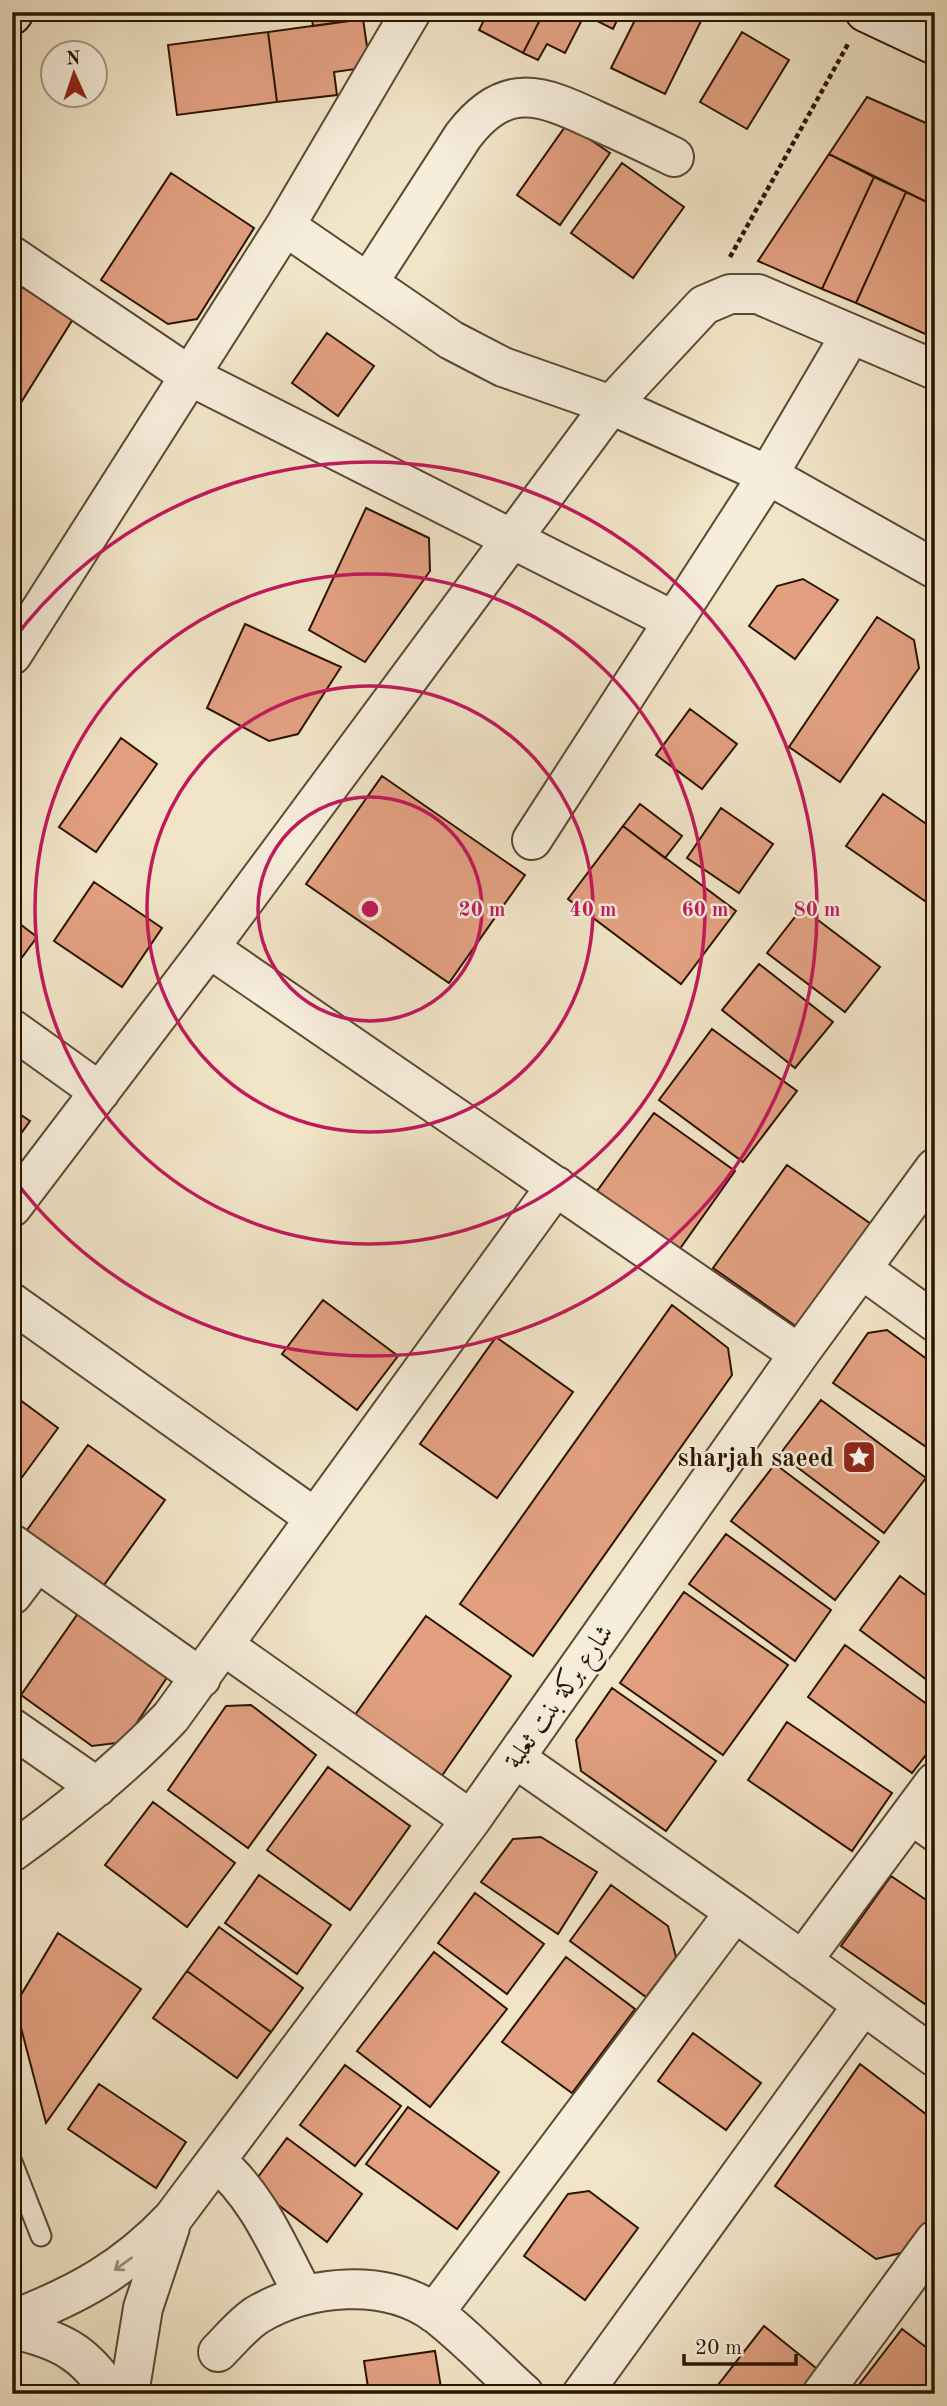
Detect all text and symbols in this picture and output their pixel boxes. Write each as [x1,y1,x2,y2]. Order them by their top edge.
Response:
north arrow [38,38,108,108]
text: N [65,50,81,69]
centre of rings [358,897,382,921]
text: 20 m [458,900,506,921]
text: 40 m [569,900,617,921]
text: 60 m [681,900,729,921]
text: 80 m [793,900,841,921]
place icon: sharjah saeed [840,1438,878,1476]
place label: sharjah saeed [677,1446,834,1472]
street label: شارع بركة بنت ثعلبة [496,1618,625,1778]
one-way arrow [114,2257,133,2271]
scale bar [684,2322,796,2366]
text: 20 m [695,2338,742,2359]

